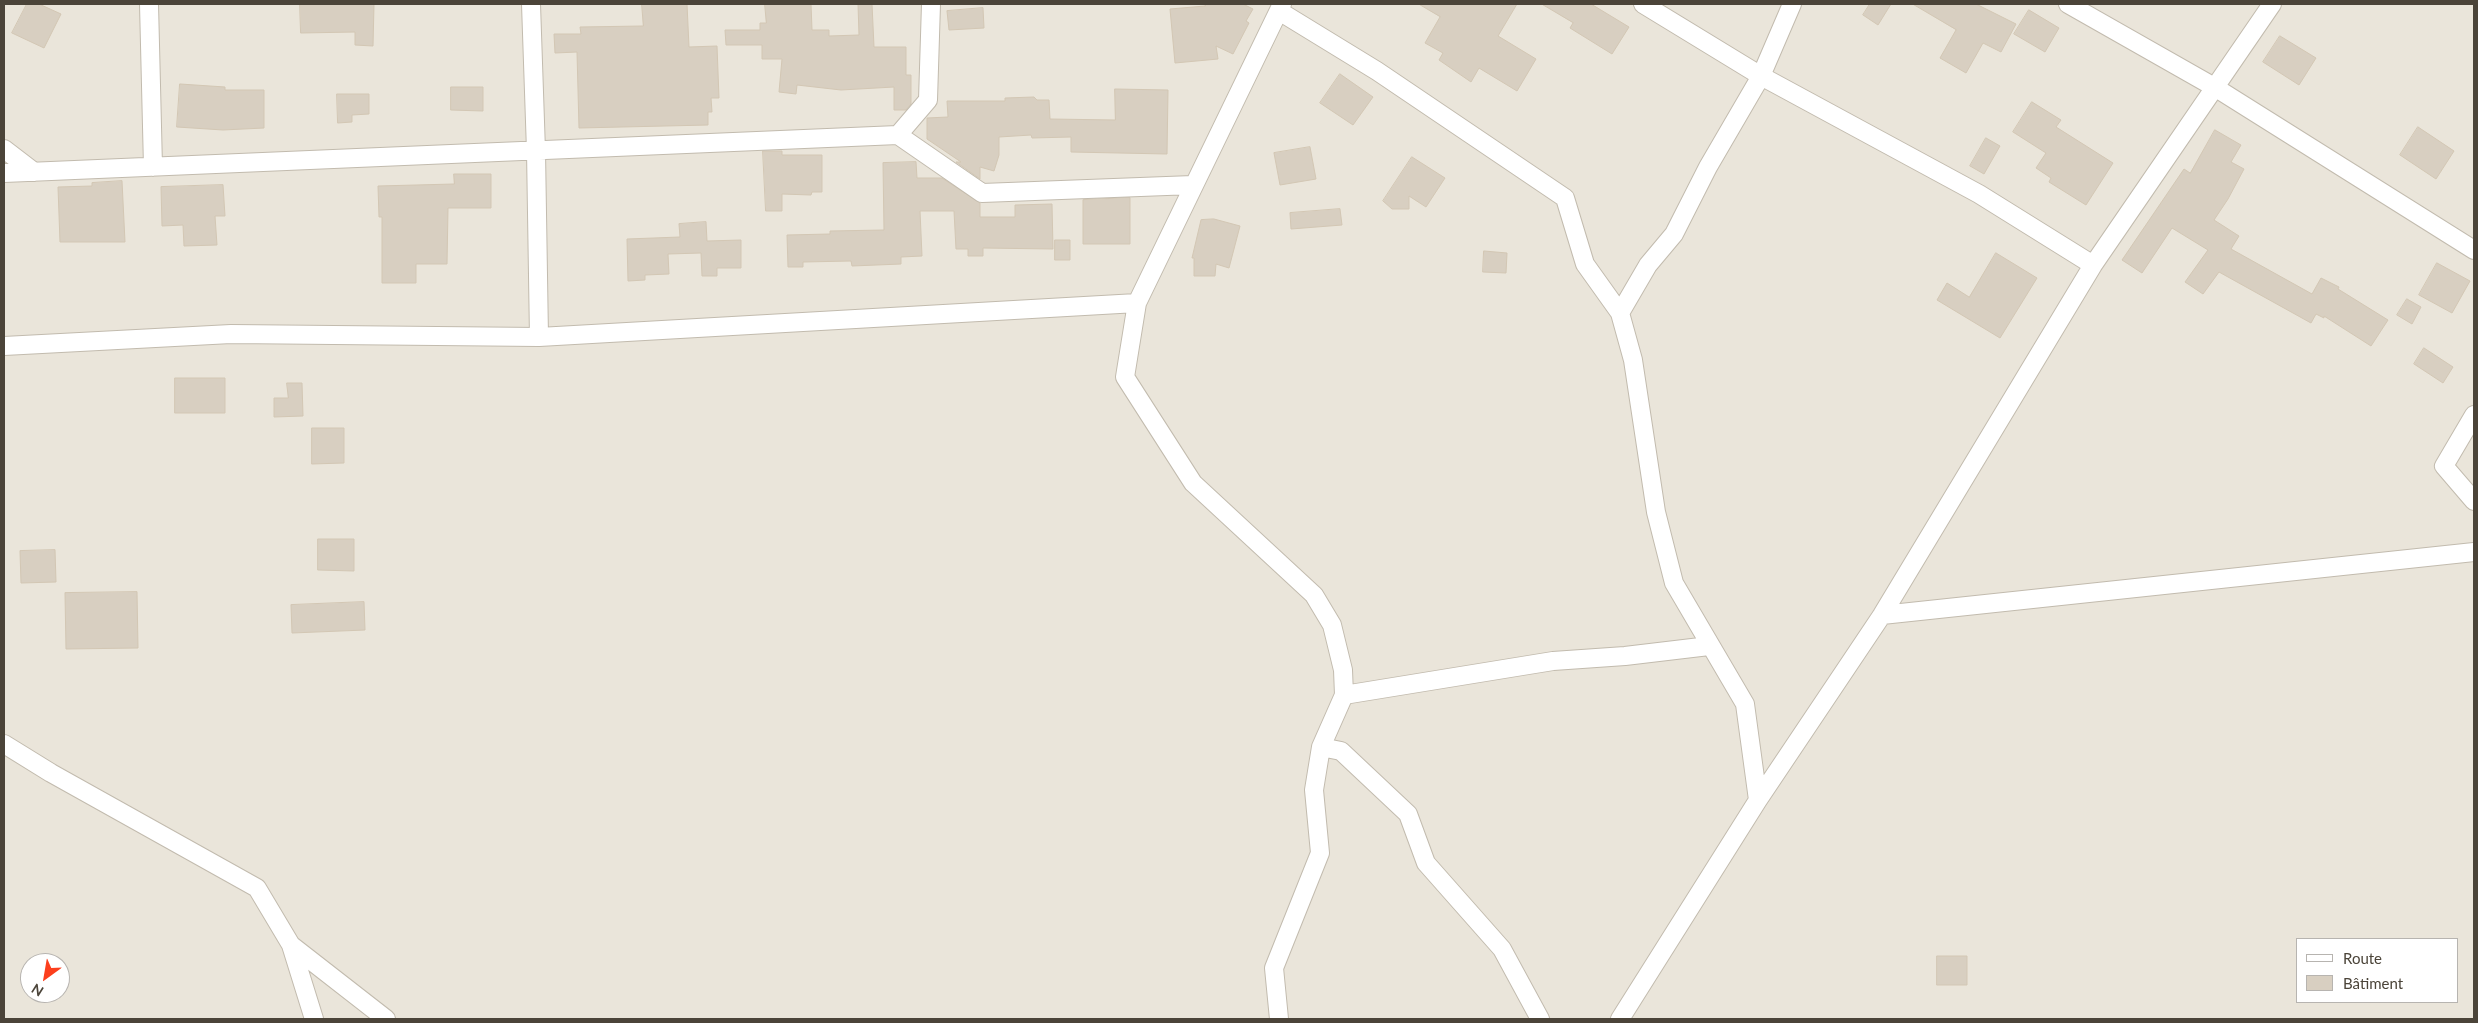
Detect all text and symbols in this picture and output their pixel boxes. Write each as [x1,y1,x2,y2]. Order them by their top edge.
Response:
legend [2296,938,2458,1003]
text: Route [2343,949,2382,967]
north arrow [20,953,70,1003]
text: Bâtiment [2343,974,2403,992]
text: N [28,980,46,1000]

